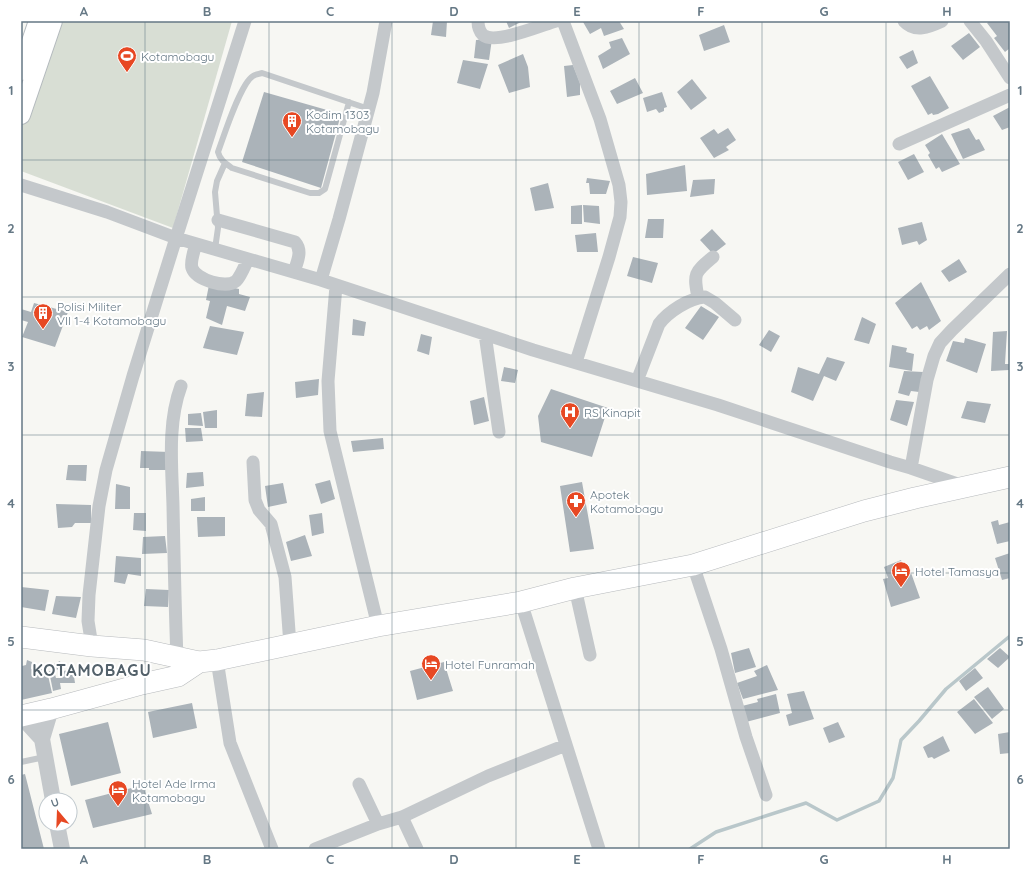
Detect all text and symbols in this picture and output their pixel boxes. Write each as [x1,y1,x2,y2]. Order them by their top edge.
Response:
text: A [80,3,89,19]
text: B [203,3,211,19]
text: C [326,3,334,19]
text: D [449,3,459,19]
text: E [573,3,581,19]
text: F [697,3,705,19]
text: G [819,3,829,19]
text: H [942,3,952,19]
sports icon: Kotamobagu [116,45,138,73]
place label: Kotamobagu [141,49,214,64]
text: 1 [8,82,14,98]
text: 1 [1017,82,1023,98]
place label: Kodim 1303 Kotamobagu [306,107,379,136]
building icon: Kodim 1303 Kotamobagu [281,110,303,138]
text: 2 [7,220,15,236]
text: 2 [1016,220,1024,236]
place label: Polisi Militer VII 1-4 Kotamobagu [57,299,166,328]
building icon: Polisi Militer VII 1-4 Kotamobagu [32,302,54,330]
text: 3 [8,358,15,374]
text: 3 [1017,358,1024,374]
hospital icon: RS Kinapit [559,401,581,429]
place label: RS Kinapit [584,405,641,420]
place label: Apotek Kotamobagu [590,487,663,516]
pharmacy icon: Apotek Kotamobagu [565,490,587,518]
text: 4 [7,495,15,511]
text: 4 [1016,495,1024,511]
hotel icon: Hotel Tamasya [890,560,912,588]
place label: Hotel Tamasya [915,564,999,579]
text: 5 [7,633,15,649]
text: 5 [1016,633,1024,649]
hotel icon: Hotel Funramah [420,653,442,681]
place label: Hotel Funramah [445,657,535,672]
district label: KOTAMOBAGU [32,660,152,680]
text: 6 [7,771,15,787]
text: 6 [1016,771,1024,787]
place label: Hotel Ade Irma Kotamobagu [132,776,216,805]
hotel icon: Hotel Ade Irma Kotamobagu [107,779,129,807]
north arrow [38,792,78,832]
text: U [49,795,61,810]
text: A [80,851,89,867]
text: B [203,851,211,867]
text: C [326,851,334,867]
text: D [449,851,459,867]
text: E [573,851,581,867]
text: F [697,851,705,867]
text: G [819,851,829,867]
text: H [942,851,952,867]

